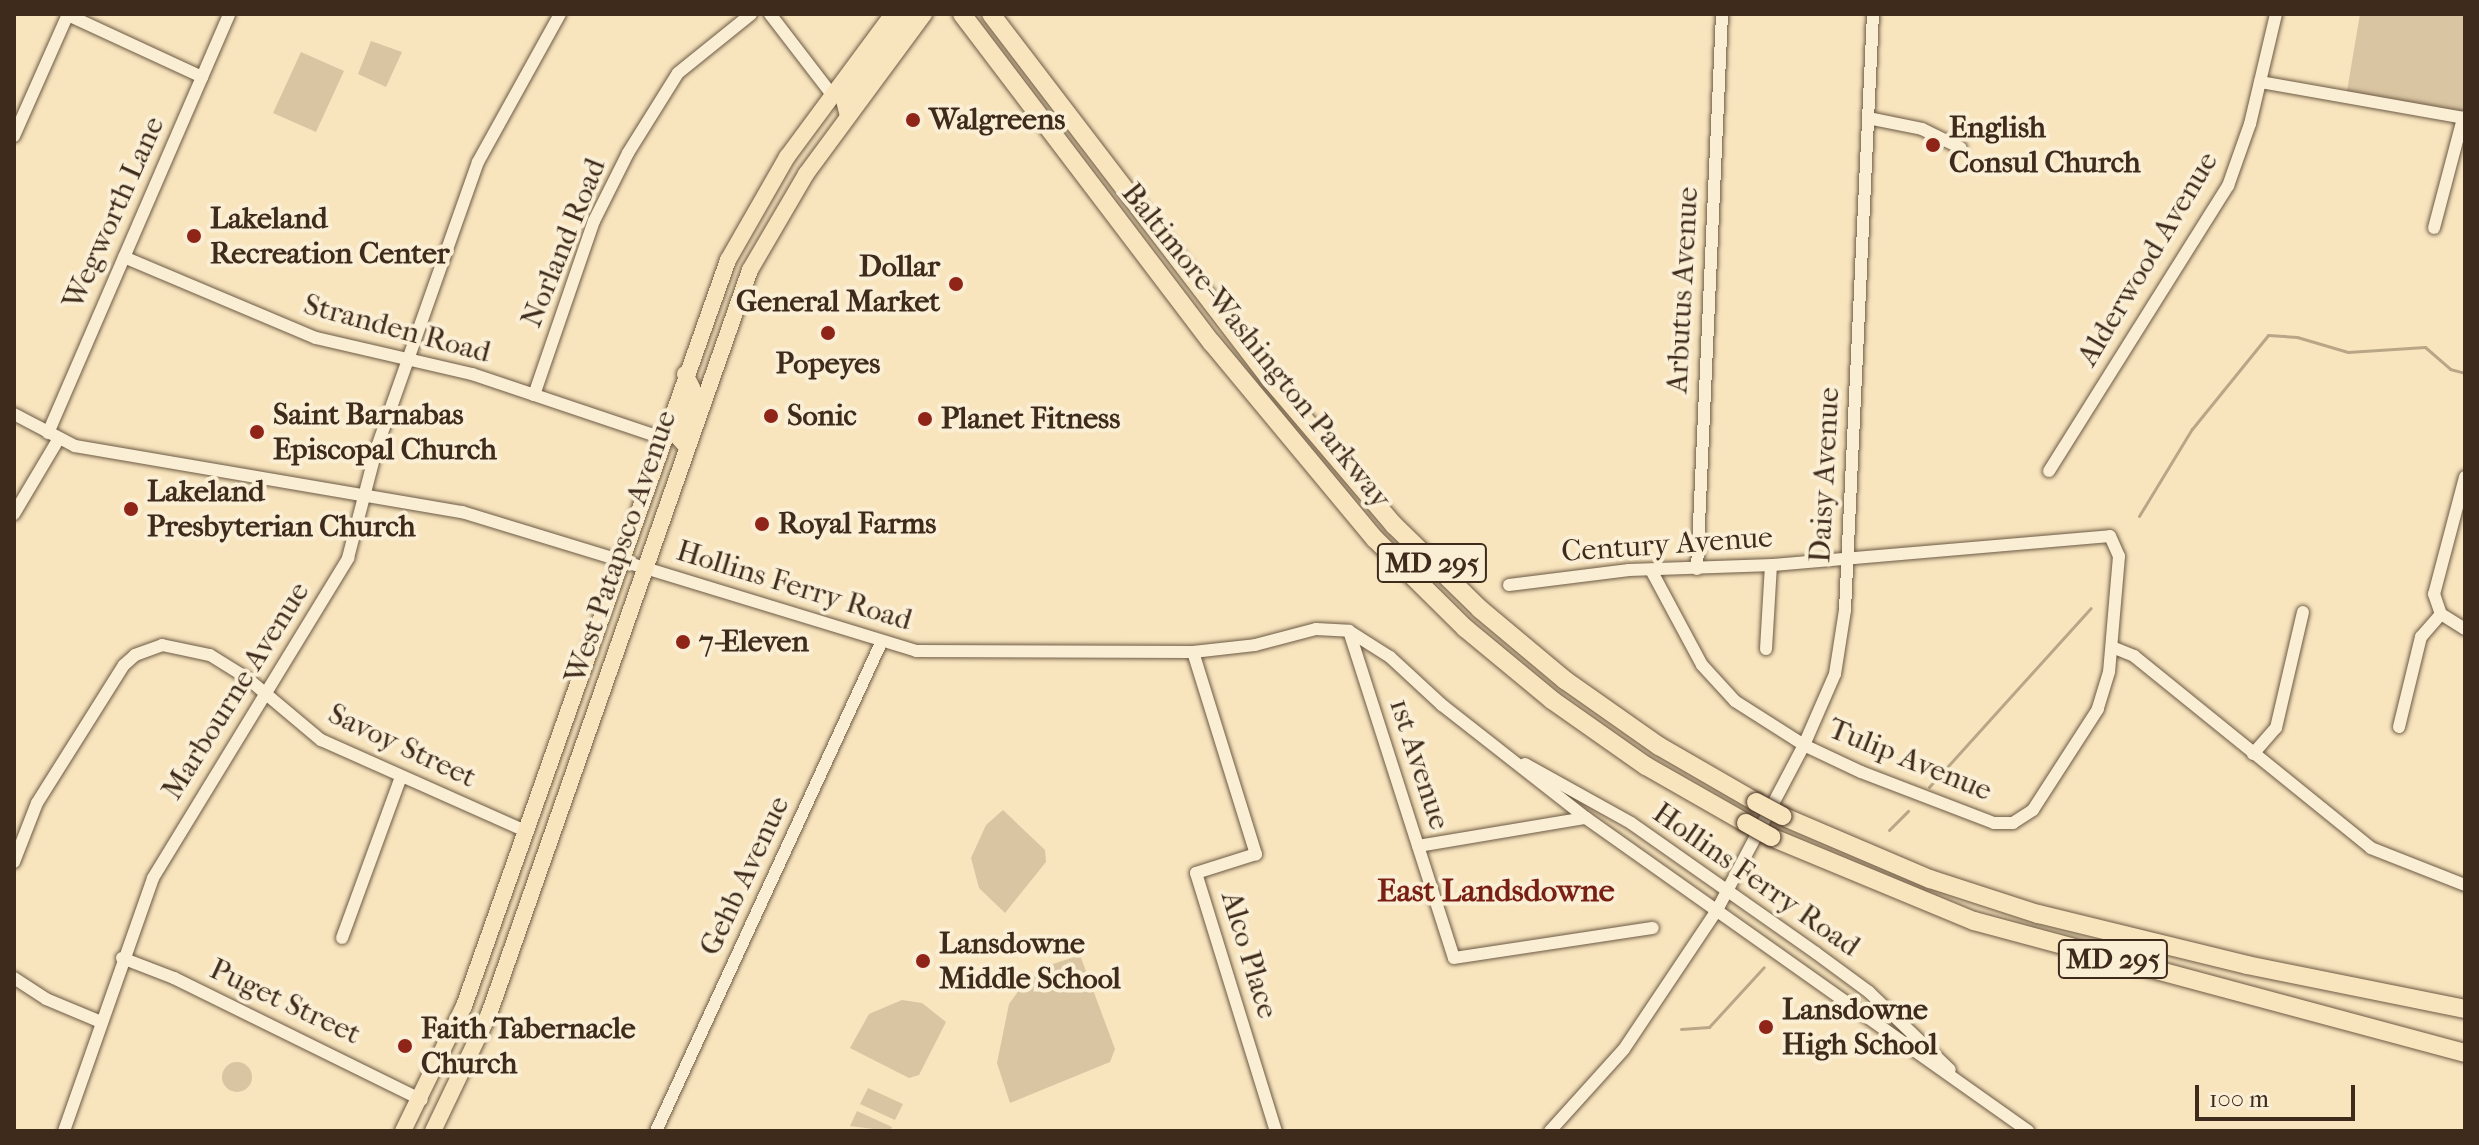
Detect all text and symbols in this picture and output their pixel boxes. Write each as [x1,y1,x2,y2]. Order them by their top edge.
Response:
place label: Walgreens [929,102,1065,138]
place label: English Consul Church [1949,110,2141,180]
street label: Wegworth Lane [56,111,172,315]
marker: Walgreens [904,111,922,129]
marker: English Consul Church [1924,136,1942,154]
street label: Alderwood Avenue [2070,145,2226,373]
street label: Norland Road [514,153,614,333]
street label: Baltimore-Washington Parkway [1113,176,1399,516]
street label: Arbutus Avenue [1660,186,1706,394]
place label: Lakeland Recreation Center [210,201,449,272]
marker: Lakeland Recreation Center [185,227,203,245]
place label: Dollar General Market [736,249,940,320]
marker: Dollar General Market [947,275,965,293]
street label: Stranden Road [300,287,494,371]
marker: Popeyes [819,324,837,342]
place label: Popeyes [776,346,880,382]
street label: Daisy Avenue [1802,386,1848,564]
place label: Saint Barnabas Episcopal Church [273,397,497,468]
place label: Sonic [787,398,857,434]
place label: Planet Fitness [941,401,1120,437]
street label: West Patapsco Avenue [557,406,685,688]
marker: Sonic [762,407,780,425]
marker: Planet Fitness [916,410,934,428]
marker: Saint Barnabas Episcopal Church [248,423,266,441]
place label: Lakeland Presbyterian Church [147,474,416,544]
marker: Lakeland Presbyterian Church [122,500,140,518]
place label: Royal Farms [778,506,936,542]
marker: Royal Farms [753,515,771,533]
street label: Century Avenue [1560,520,1774,570]
street label: Hollins Ferry Road [672,533,916,639]
road number: MD 295 [1376,539,1488,587]
street label: Marbourne Avenue [155,576,317,806]
place label: 7-Eleven [699,624,809,660]
marker: 7-Eleven [674,633,692,651]
street label: 1st Avenue [1381,694,1457,834]
street label: Savoy Street [322,696,482,796]
street label: Tulip Avenue [1823,711,1997,809]
street label: Gehb Avenue [692,791,798,961]
street label: Hollins Ferry Road [1646,795,1866,965]
district label: East Landsdowne [1377,872,1615,910]
street label: Alco Place [1213,887,1285,1023]
place label: Lansdowne Middle School [939,926,1121,996]
road number: MD 295 [2057,935,2169,983]
street label: Puget Street [204,951,366,1053]
marker: Lansdowne Middle School [914,952,932,970]
place label: Lansdowne High School [1782,992,1938,1062]
place label: Faith Tabernacle Church [421,1011,636,1082]
marker: Lansdowne High School [1757,1018,1775,1036]
marker: Faith Tabernacle Church [396,1037,414,1055]
scale bar [2199,1069,2359,1119]
text: 100 m [2209,1085,2269,1113]

